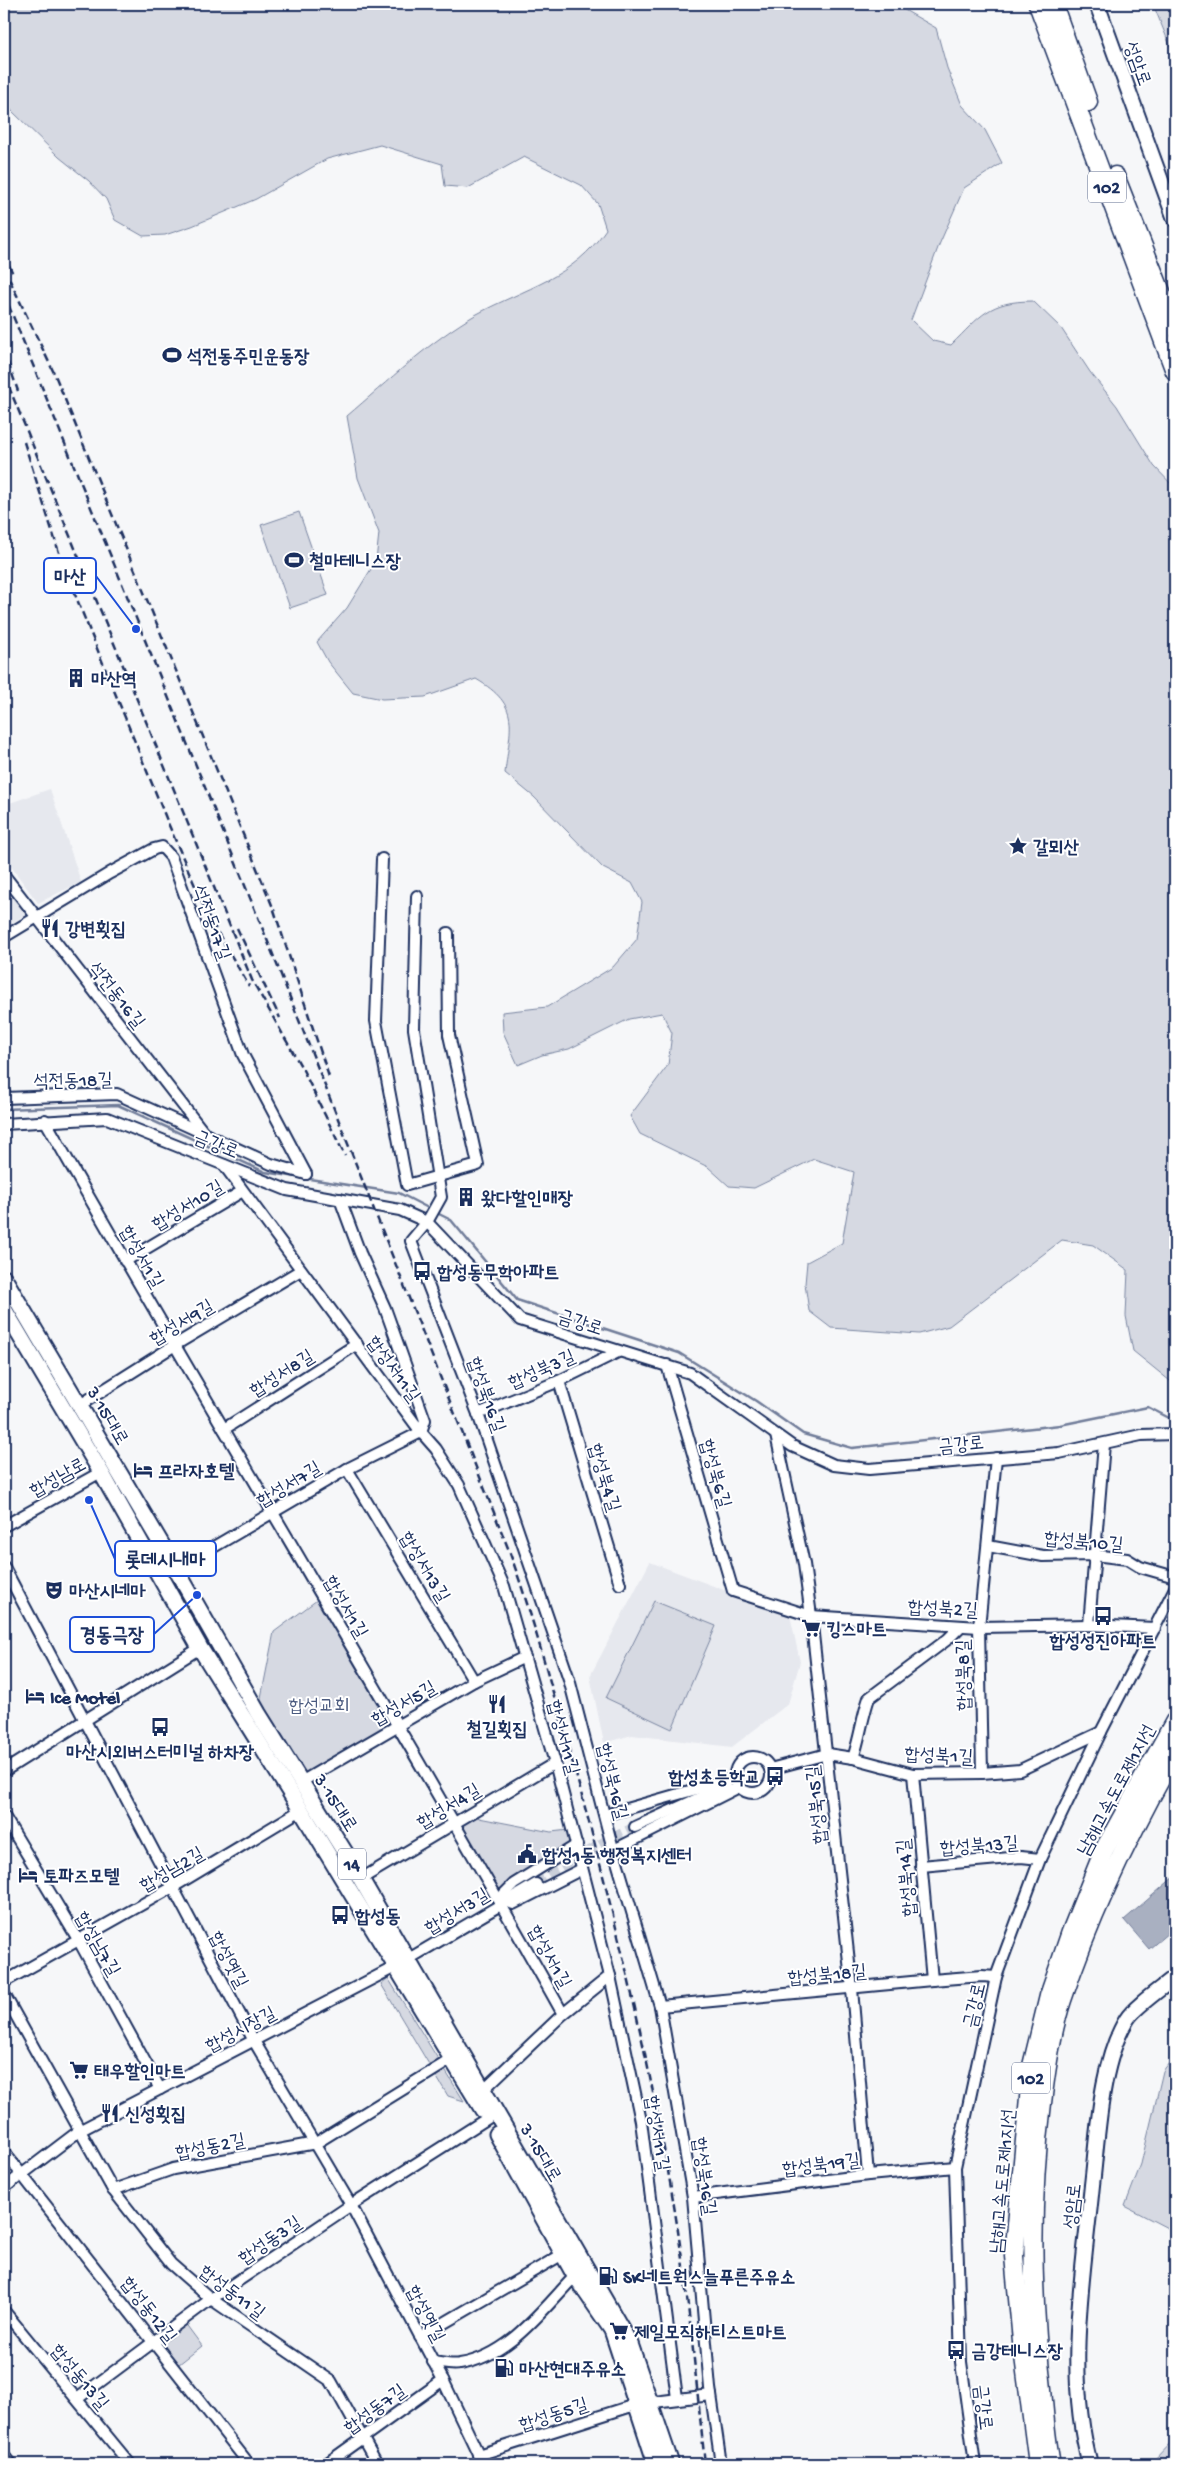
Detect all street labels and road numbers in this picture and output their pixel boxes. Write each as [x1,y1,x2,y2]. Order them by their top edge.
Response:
street label: 성암로 [1117,39,1154,90]
road number: 102 [1088,172,1126,202]
street label: 석전동17길 [185,882,234,964]
street label: 석전동16길 [82,958,148,1034]
street label: 석전동18길 [33,1070,113,1095]
street label: 금강로 [190,1127,241,1166]
street label: 합성서10길 [149,1177,229,1237]
street label: 합성서1길 [113,1222,167,1293]
street label: 합성서9길 [147,1296,219,1352]
street label: 금강로 [555,1306,605,1342]
street label: 합성서11길 [360,1332,424,1408]
street label: 합성서8길 [246,1346,319,1404]
street label: 합성북3길 [505,1346,580,1396]
street label: 합성북16길 [460,1354,509,1436]
street label: 3·15대로 [79,1382,132,1450]
street label: 금강로 [937,1433,985,1460]
street label: 합성북6길 [693,1437,734,1511]
street label: 합성북4길 [581,1441,624,1515]
street label: 합성남로 [26,1454,91,1504]
street label: 합성서7길 [253,1458,326,1514]
street label: 합성서13길 [393,1528,453,1607]
street label: 합성북10길 [1043,1529,1124,1558]
street label: 합성서1길 [317,1572,371,1643]
street label: 합성북2길 [907,1597,979,1624]
street label: 합성북8길 [953,1639,978,1711]
street label: 합성서5길 [368,1677,441,1733]
street label: 합성서11길 [541,1698,583,1778]
street label: 남해고속도로제1지선 [1074,1721,1162,1860]
street label: 합성북16길 [590,1741,631,1823]
street label: 합성북1길 [904,1744,974,1771]
street label: 합성북15길 [803,1764,834,1845]
street label: 3·15대로 [307,1770,361,1837]
street label: 합성서4길 [414,1780,486,1836]
street label: 합성북13길 [939,1833,1019,1862]
street label: 합성북14길 [894,1838,923,1917]
street label: 합성남2길 [136,1843,209,1899]
road number: 14 [338,1848,366,1880]
street label: 합성서3길 [421,1885,494,1941]
street label: 합성남7길 [68,1908,124,1981]
street label: 합성서1길 [521,1922,575,1993]
street label: 합성옛길 [202,1928,251,1993]
street label: 합성북18길 [787,1962,868,1991]
street label: 금강로 [960,1981,993,2031]
street label: 합성시장길 [202,2003,281,2059]
road number: 102 [1012,2062,1050,2094]
street label: 합성서11길 [638,2094,673,2173]
street label: 남해고속도로제1지선 [987,2108,1022,2255]
street label: 3·15대로 [512,2119,565,2187]
street label: 합성동2길 [174,2130,247,2166]
street label: 합성북16길 [686,2136,719,2217]
street label: 합성북19길 [781,2150,862,2183]
street label: 성암로 [1061,2182,1088,2230]
street label: 합성동3길 [235,2213,307,2271]
street label: 합성동11길 [193,2262,268,2326]
street label: 합성동12길 [114,2273,180,2349]
street label: 합성옛길 [399,2282,448,2347]
street label: 합성동13길 [44,2341,112,2416]
street label: 합성동7길 [341,2381,412,2441]
street label: 금강로 [967,2383,996,2432]
street label: 합성동5길 [517,2394,591,2438]

